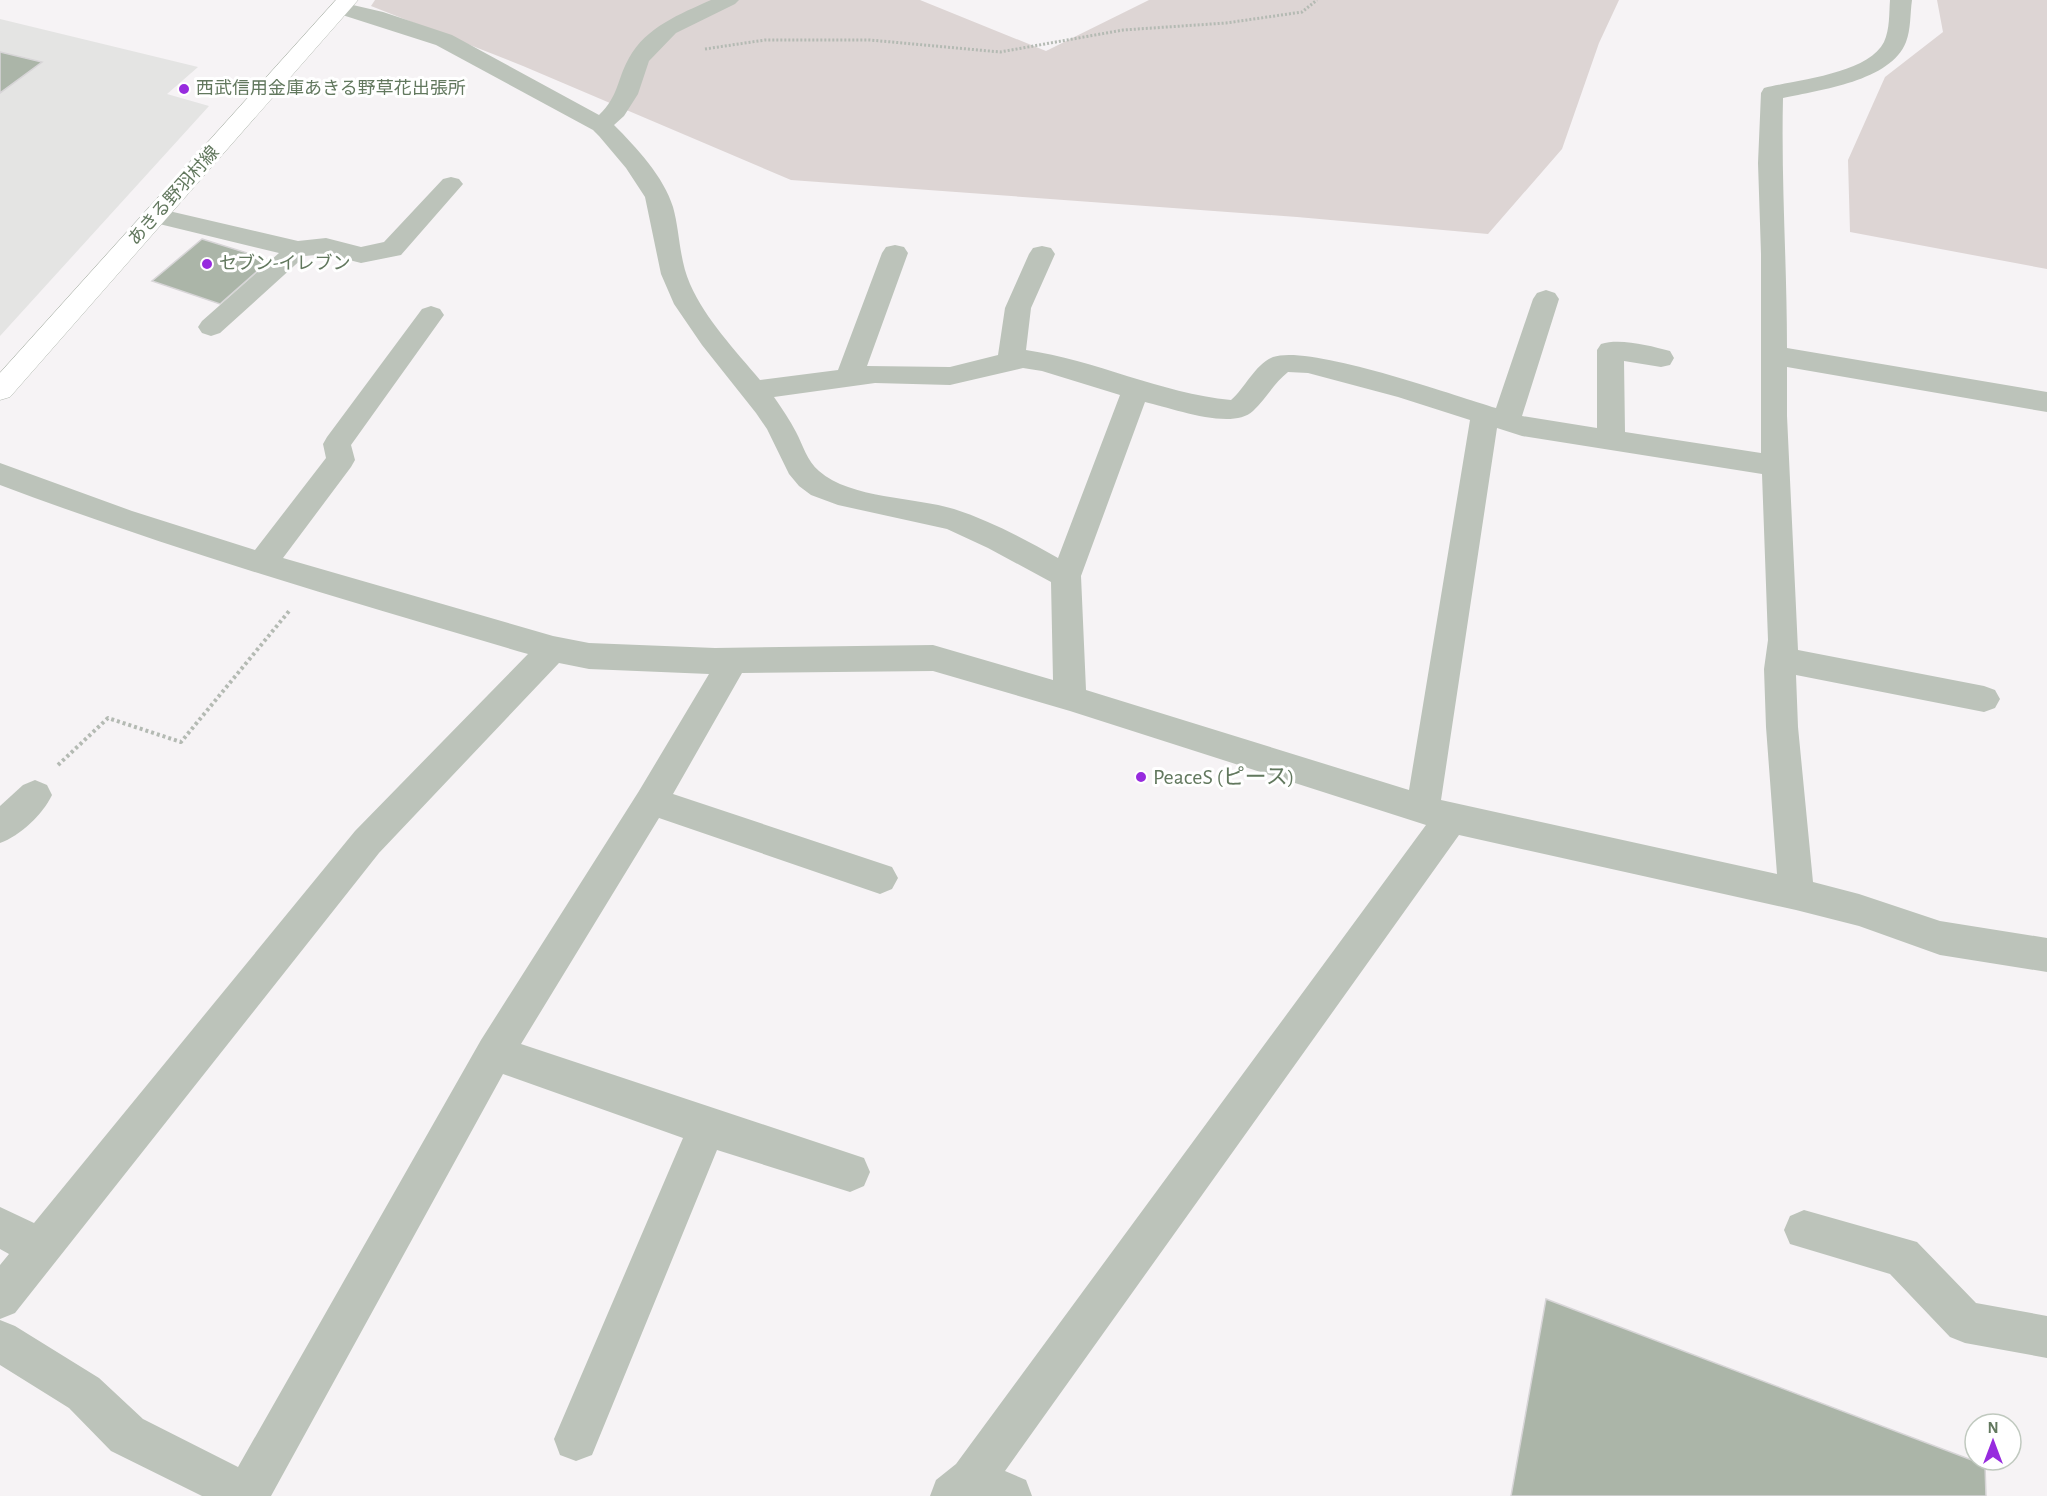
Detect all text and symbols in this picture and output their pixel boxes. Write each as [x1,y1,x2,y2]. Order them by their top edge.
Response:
place label: 西武信用金庫あきる野草花出張所 [196,79,466,98]
marker: 西武信用金庫あきる野草花出張所 [177,82,191,96]
street label: あきる野羽村線 [124,142,223,249]
place label: セブン-イレブン [219,253,351,273]
marker: セブン-イレブン [200,257,214,271]
place label: PeaceS (ピース) [1153,766,1294,788]
marker: PeaceS (ピース) [1134,770,1148,784]
north arrow [1963,1412,2023,1472]
text: N [1987,1420,1999,1436]

